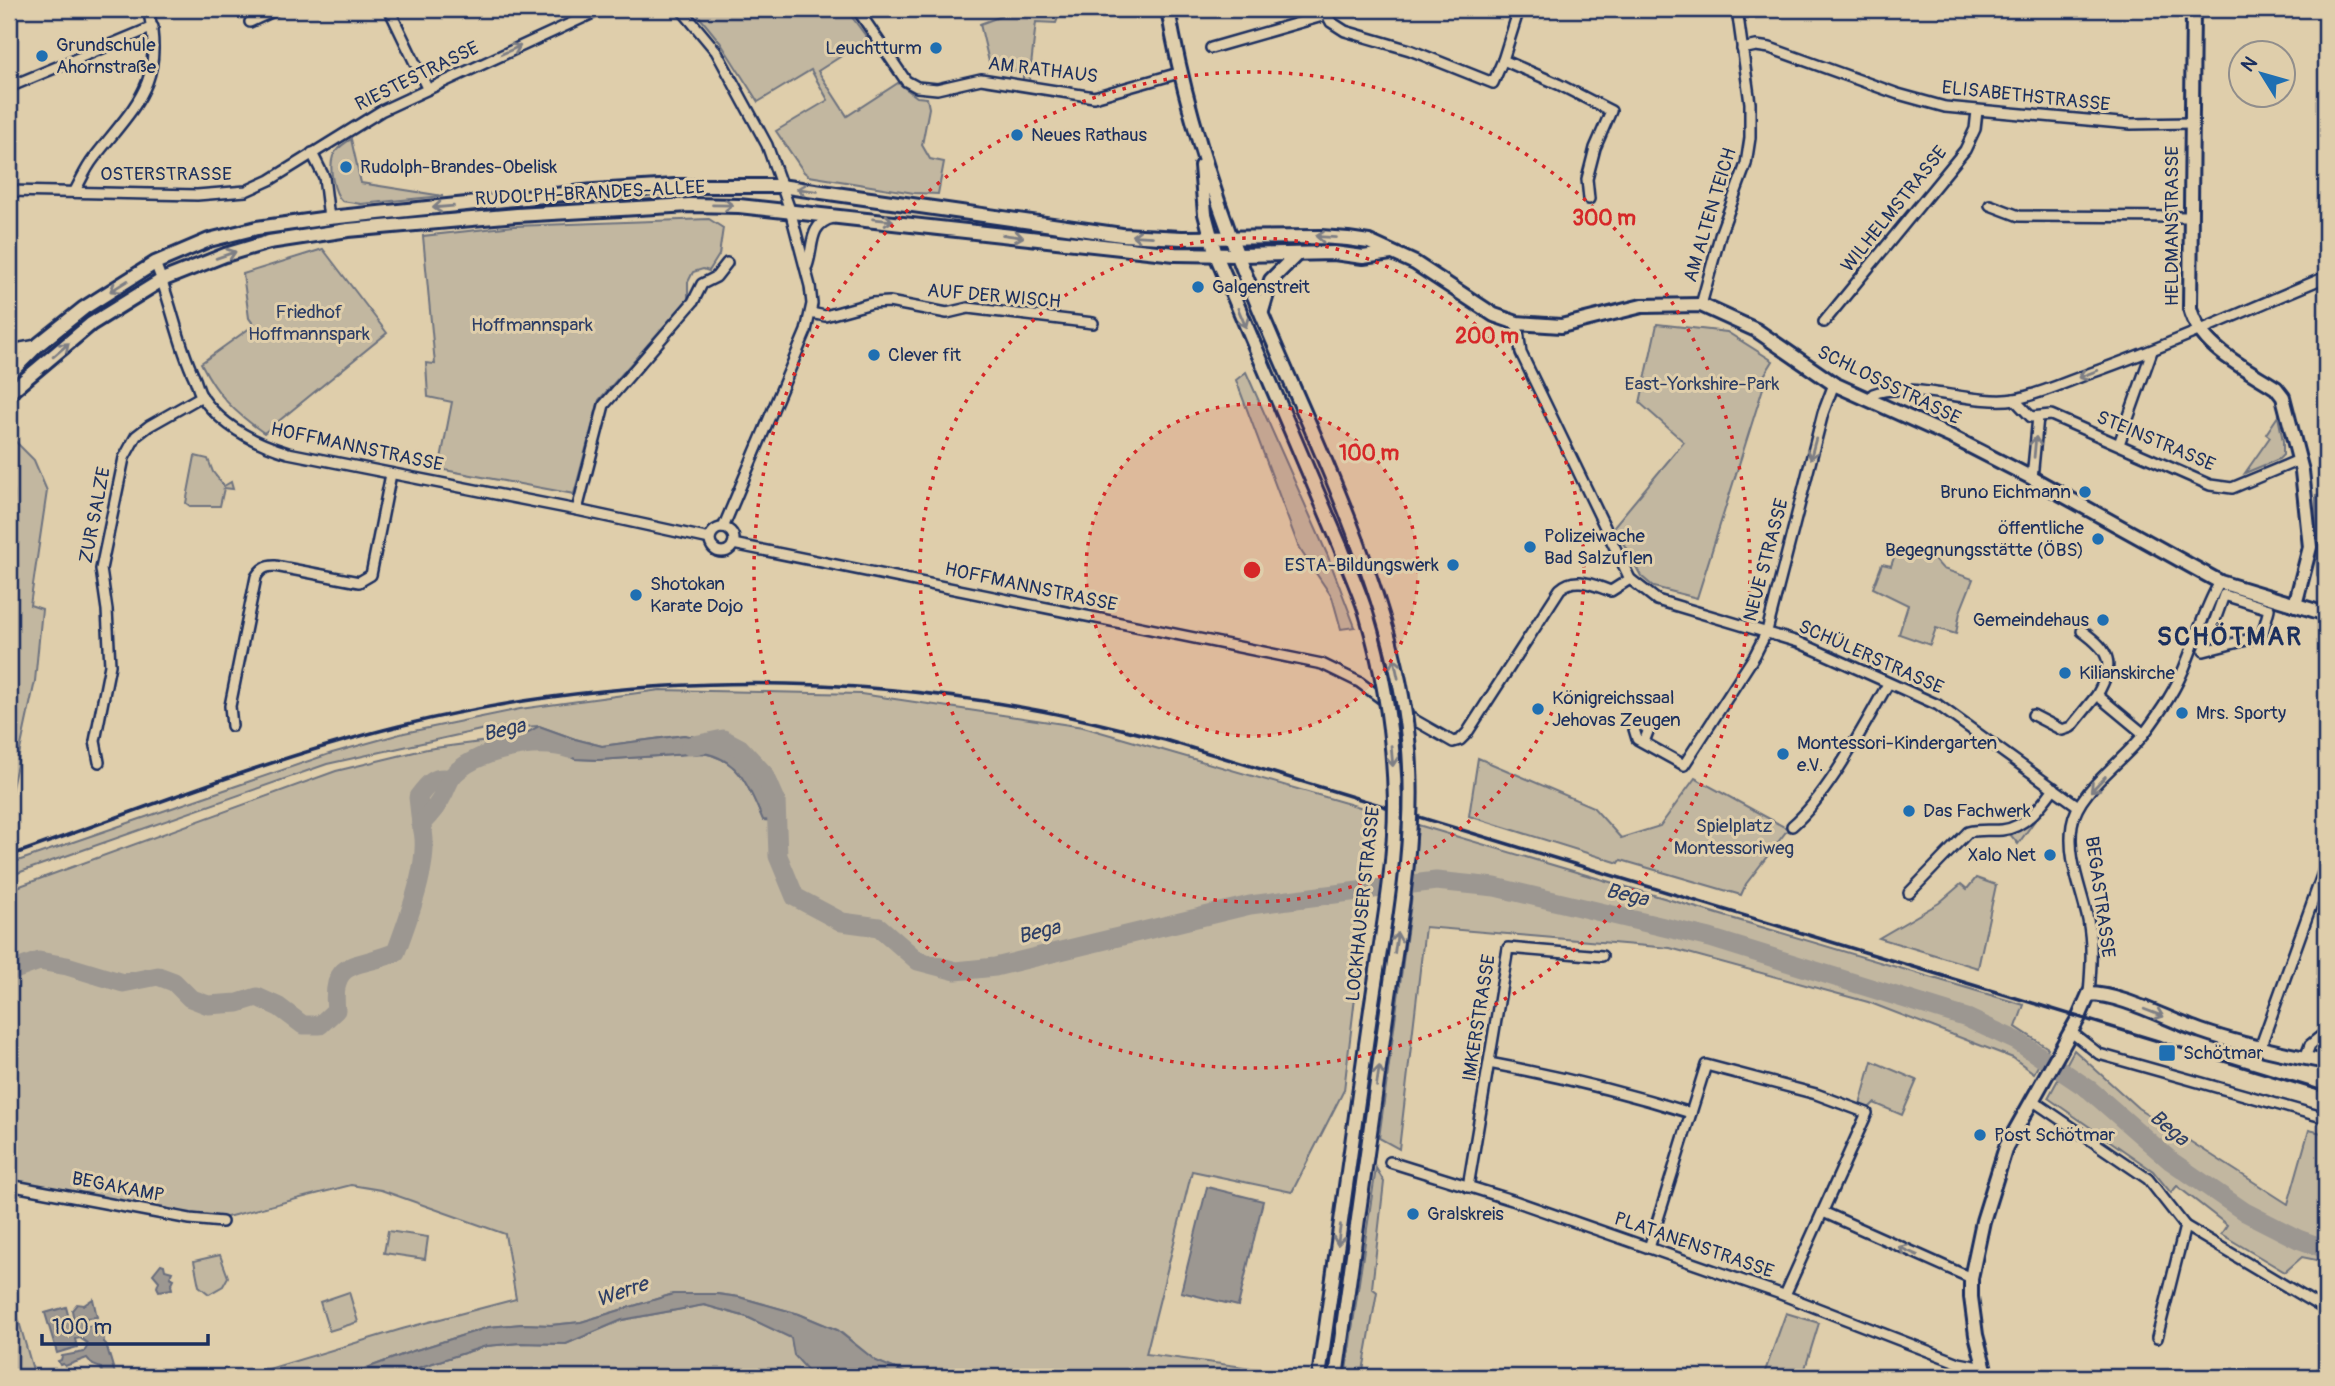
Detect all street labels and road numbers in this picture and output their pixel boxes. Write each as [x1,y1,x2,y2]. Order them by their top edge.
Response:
street label: RIESTESTRASSE [351,36,483,116]
street label: AM RATHAUS [987,51,1099,89]
street label: ELISABETHSTRASSE [1941,75,2111,117]
street label: WILHELMSTRASSE [1836,141,1952,277]
street label: AM ALTEN TEICH [1678,145,1742,285]
street label: HELDMANSTRASSE [2160,146,2184,306]
street label: OSTERSTRASSE [100,162,232,186]
street label: RUDOLPH-BRANDES-ALLEE [474,175,706,211]
street label: AUF DER WISCH [926,278,1062,314]
street label: SCHLOSSSTRASSE [1813,340,1965,430]
street label: STEINSTRASSE [2093,405,2219,477]
street label: HOFFMANNSTRASSE [269,417,446,477]
street label: ZUR SALZE [74,465,116,565]
street label: NEUE STRASSE [1738,496,1794,624]
street label: HOFFMANNSTRASSE [943,557,1120,617]
street label: SCHÜLERSTRASSE [1795,614,1947,700]
street label: LOCKHAUSER STRASSE [1341,805,1385,1003]
street label: BEGASTRASSE [2080,835,2120,959]
street label: IMKERSTRASSE [1457,953,1501,1083]
street label: BEGAKAMP [70,1166,166,1208]
street label: PLATANENSTRASSE [1611,1206,1777,1284]

